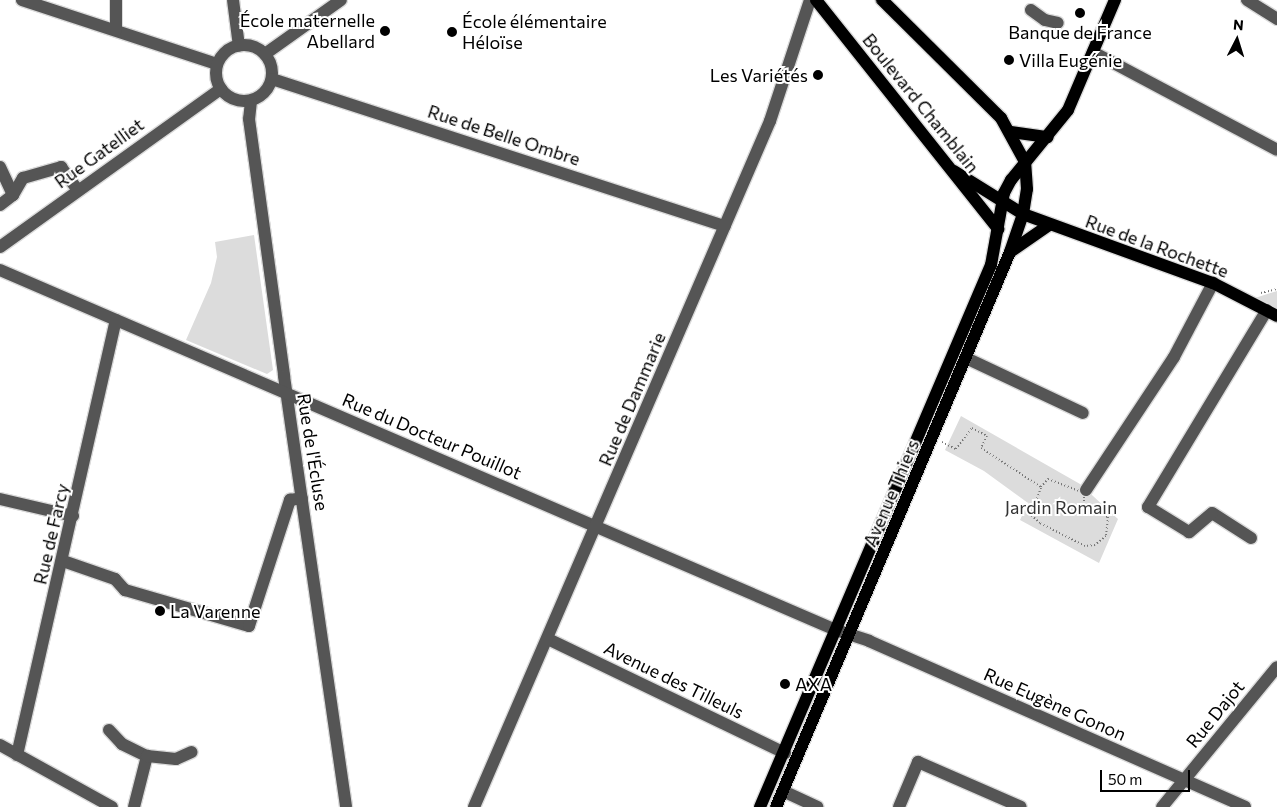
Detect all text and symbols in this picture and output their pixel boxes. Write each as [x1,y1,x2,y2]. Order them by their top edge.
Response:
marker: Banque de France [1074,7,1086,19]
place label: École maternelle Abellard [240,10,375,52]
place label: École élémentaire Héloïse [462,11,607,54]
north arrow [1212,15,1262,65]
text: N [1232,16,1244,33]
place label: Banque de France [1008,21,1152,43]
marker: École maternelle Abellard [379,25,391,37]
marker: École élémentaire Héloïse [446,26,458,38]
street label: Boulevard Chamblain [858,29,984,177]
place label: Villa Eugénie [1019,49,1122,71]
marker: Villa Eugénie [1003,54,1015,66]
place label: Les Variétés [710,64,808,86]
marker: Les Variétés [812,69,824,81]
street label: Rue de Belle Ombre [425,100,583,170]
street label: Rue Gatelliet [50,113,148,193]
street label: Rue de la Rochette [1083,210,1231,282]
street label: Rue de Dammarie [594,329,670,469]
street label: Rue du Docteur Pouillot [339,388,525,484]
street label: Rue de l'Écluse [293,392,333,512]
street label: Avenue Thiers [859,436,923,550]
street label: Rue de Farcy [29,482,73,586]
park label: Jardin Romain [1005,496,1117,518]
place label: La Varenne [170,600,260,622]
marker: La Varenne [154,605,166,617]
street label: Avenue des Tilleuls [601,637,747,723]
street label: Rue Eugène Gonon [981,663,1129,745]
place label: AXA [795,673,832,695]
street label: Rue Dajot [1181,676,1249,752]
marker: AXA [779,678,791,690]
scale bar [1102,760,1192,792]
text: 50 m [1108,770,1142,788]

